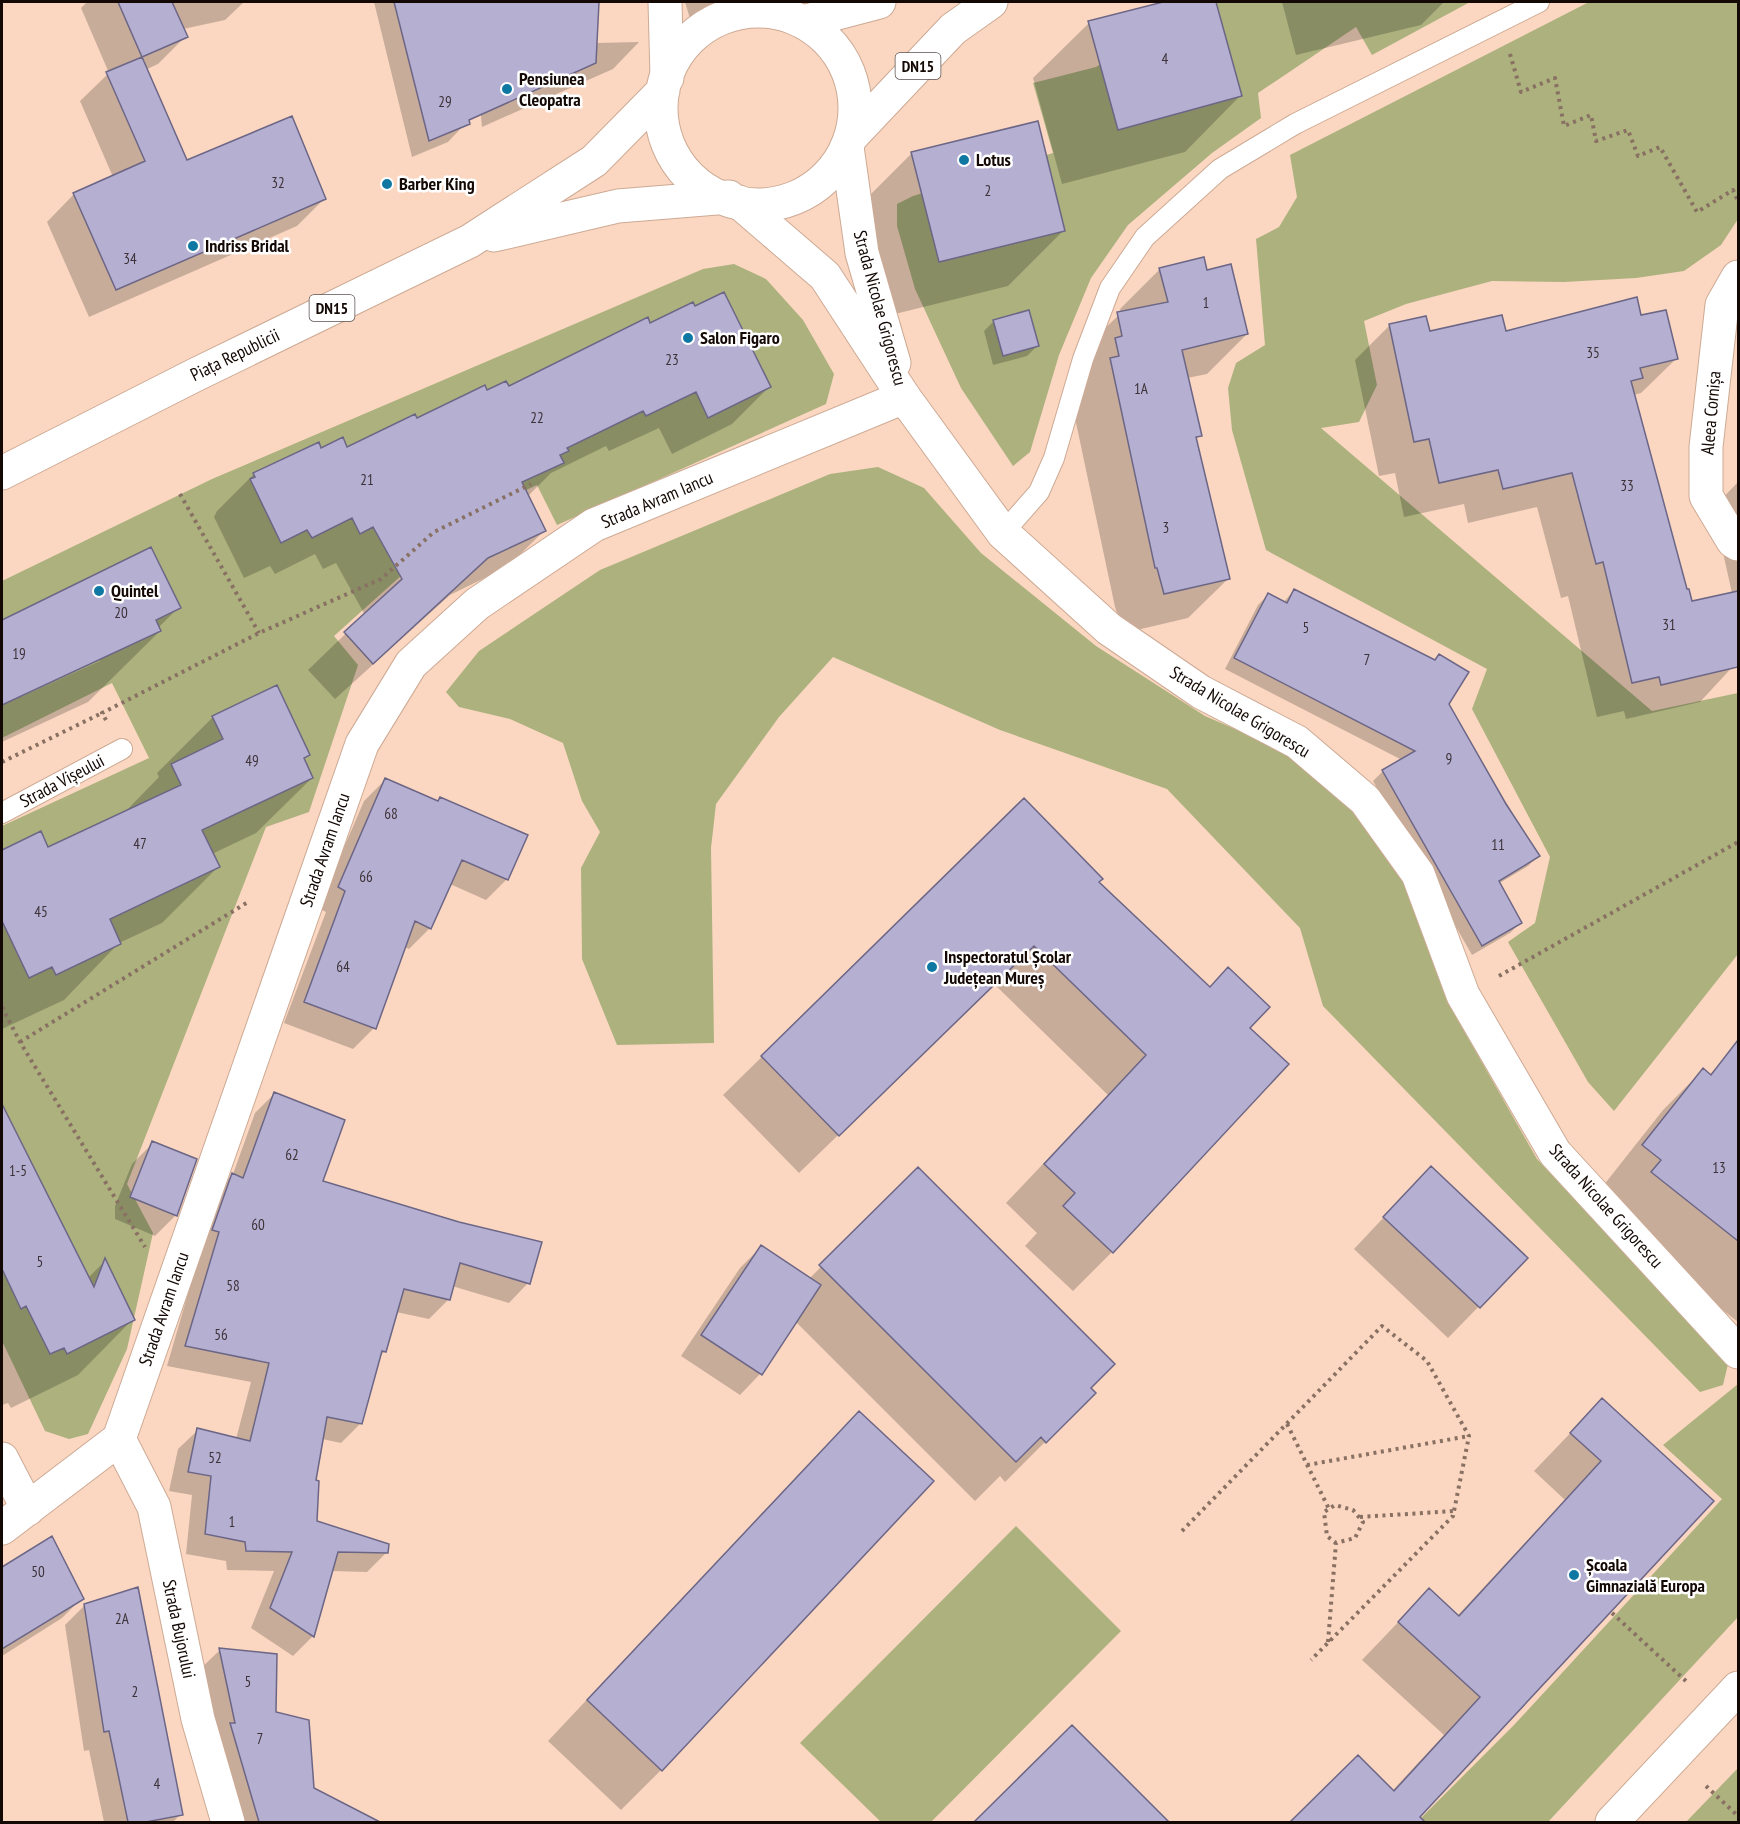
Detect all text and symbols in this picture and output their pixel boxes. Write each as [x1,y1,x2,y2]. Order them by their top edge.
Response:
house number: 4 [1162,49,1169,68]
road number: DN15 [896,53,940,79]
place label: Pensiunea Cleopatra [519,67,584,111]
marker: Pensiunea Cleopatra [500,82,514,96]
house number: 29 [438,92,452,111]
place label: Lotus [976,148,1011,171]
marker: Lotus [957,153,971,167]
place label: Barber King [399,172,475,195]
house number: 32 [271,173,285,192]
marker: Barber King [380,177,394,191]
house number: 2 [985,181,991,200]
street label: Strada Nicolae Grigorescu [849,228,912,388]
place label: Indriss Bridal [205,234,290,257]
marker: Indriss Bridal [186,239,200,253]
house number: 34 [123,249,137,268]
house number: 1 [1203,293,1209,312]
road number: DN15 [310,295,354,321]
street label: Piața Republicii [186,323,283,386]
place label: Salon Figaro [700,326,780,349]
marker: Salon Figaro [681,331,695,345]
house number: 35 [1586,343,1600,362]
house number: 23 [665,350,679,369]
street label: Aleea Cornișa [1695,370,1726,456]
house number: 1A [1134,379,1149,398]
house number: 22 [530,408,544,427]
street label: Strada Avram Iancu [597,466,716,533]
house number: 21 [360,470,374,489]
house number: 33 [1620,476,1634,495]
house number: 3 [1163,518,1169,537]
place label: Quintel [111,579,159,602]
marker: Quintel [92,584,106,598]
house number: 20 [114,603,128,622]
house number: 31 [1662,615,1676,634]
house number: 5 [1303,618,1309,637]
house number: 19 [12,644,26,663]
house number: 7 [1364,650,1370,669]
street label: Strada Nicolae Grigorescu [1166,661,1315,763]
street label: Strada Vișeului [15,749,108,812]
house number: 9 [1446,749,1452,768]
house number: 49 [245,751,259,770]
street label: Strada Avram Iancu [294,790,355,910]
house number: 68 [384,804,398,823]
house number: 47 [133,834,147,853]
house number: 11 [1491,835,1505,854]
house number: 66 [359,867,373,886]
house number: 45 [34,902,48,921]
place label: Inspectoratul Școlar Județean Mureș [943,945,1072,989]
house number: 64 [336,957,350,976]
marker: Inspectoratul Școlar Județean Mureș [925,960,939,974]
street label: Strada Nicolae Grigorescu [1544,1139,1668,1273]
house number: 62 [285,1145,299,1164]
house number: 13 [1712,1158,1726,1177]
house number: 1-5 [9,1161,27,1180]
house number: 60 [251,1215,265,1234]
street label: Strada Avram Iancu [133,1249,194,1369]
house number: 5 [37,1252,43,1271]
house number: 58 [226,1276,240,1295]
house number: 56 [214,1325,228,1344]
house number: 52 [208,1448,222,1467]
house number: 1 [229,1512,235,1531]
place label: Școala Gimnazială Europa [1586,1553,1705,1597]
house number: 50 [31,1562,45,1581]
marker: Școala Gimnazială Europa [1567,1568,1581,1582]
street label: Strada Bujorului [158,1578,201,1680]
house number: 2A [115,1609,130,1628]
house number: 5 [245,1672,251,1691]
house number: 2 [132,1682,138,1701]
house number: 7 [257,1729,263,1748]
house number: 4 [154,1774,161,1793]

